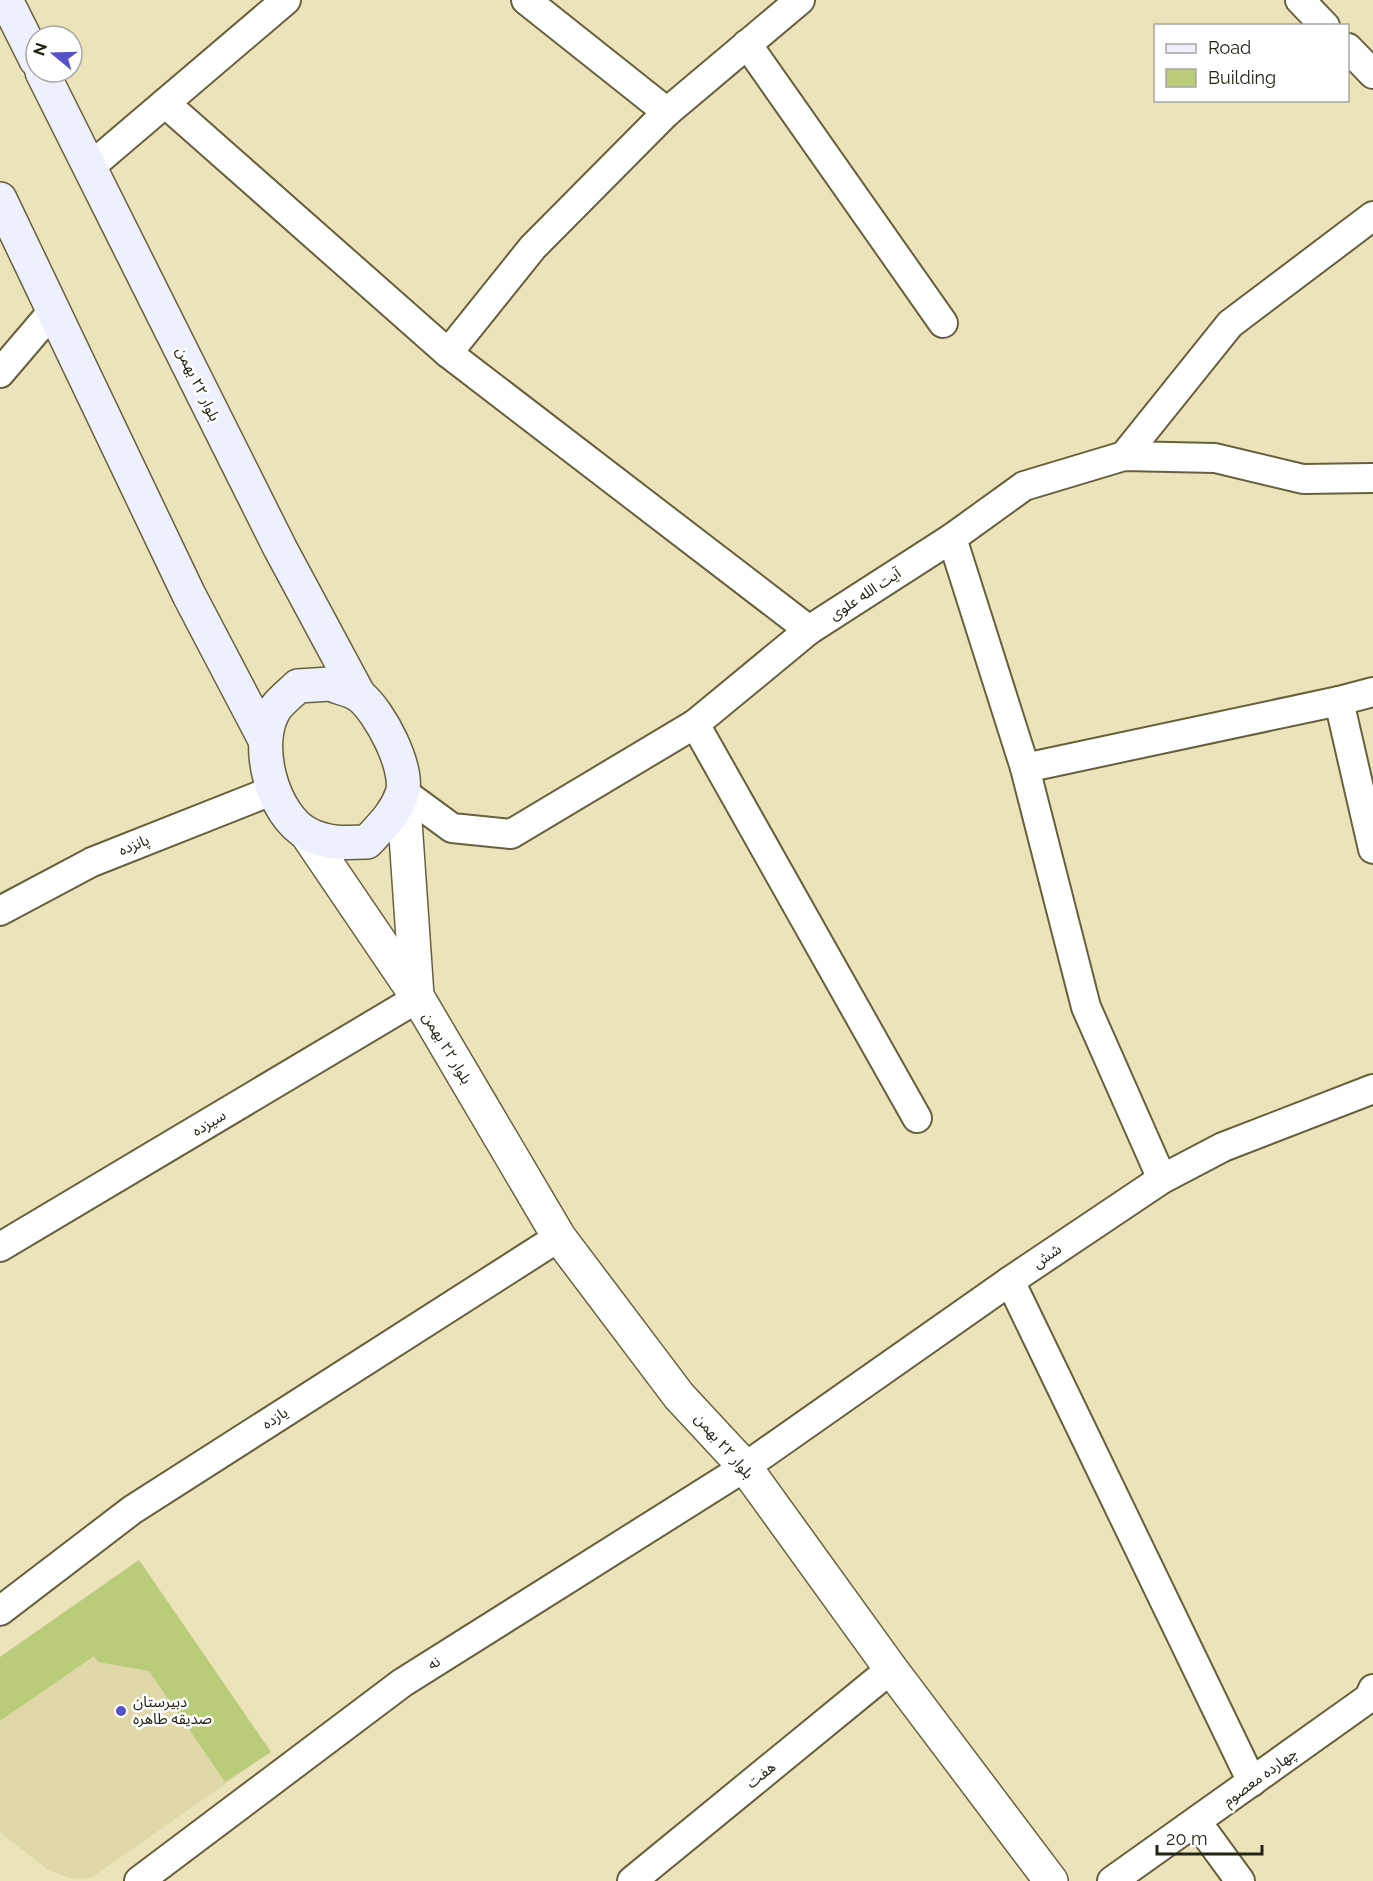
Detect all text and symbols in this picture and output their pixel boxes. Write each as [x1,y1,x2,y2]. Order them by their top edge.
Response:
north arrow [24,24,84,84]
legend [1154,24,1349,102]
text: Road [1208,37,1251,58]
text: N [29,40,51,58]
text: Building [1208,67,1276,88]
street label: بلوار ۲۲ بهمن [172,344,224,424]
street label: آیت الله علوی [826,564,905,624]
street label: پانزده [116,831,152,860]
street label: بلوار ۲۲ بهمن [418,1009,476,1087]
street label: سیزده [189,1106,229,1140]
street label: شش [1029,1240,1065,1272]
street label: یازده [259,1403,291,1433]
street label: بلوار ۲۲ بهمن [691,1410,757,1482]
street label: نه [424,1652,444,1674]
place label: دبیرستان صدیقه طاهره [133,1693,212,1728]
marker: دبیرستان صدیقه طاهره [114,1704,128,1718]
street label: چهارده معصوم [1219,1744,1302,1812]
street label: هفت [743,1758,779,1792]
scale bar [1157,1818,1262,1856]
text: 20 m [1166,1828,1208,1849]

